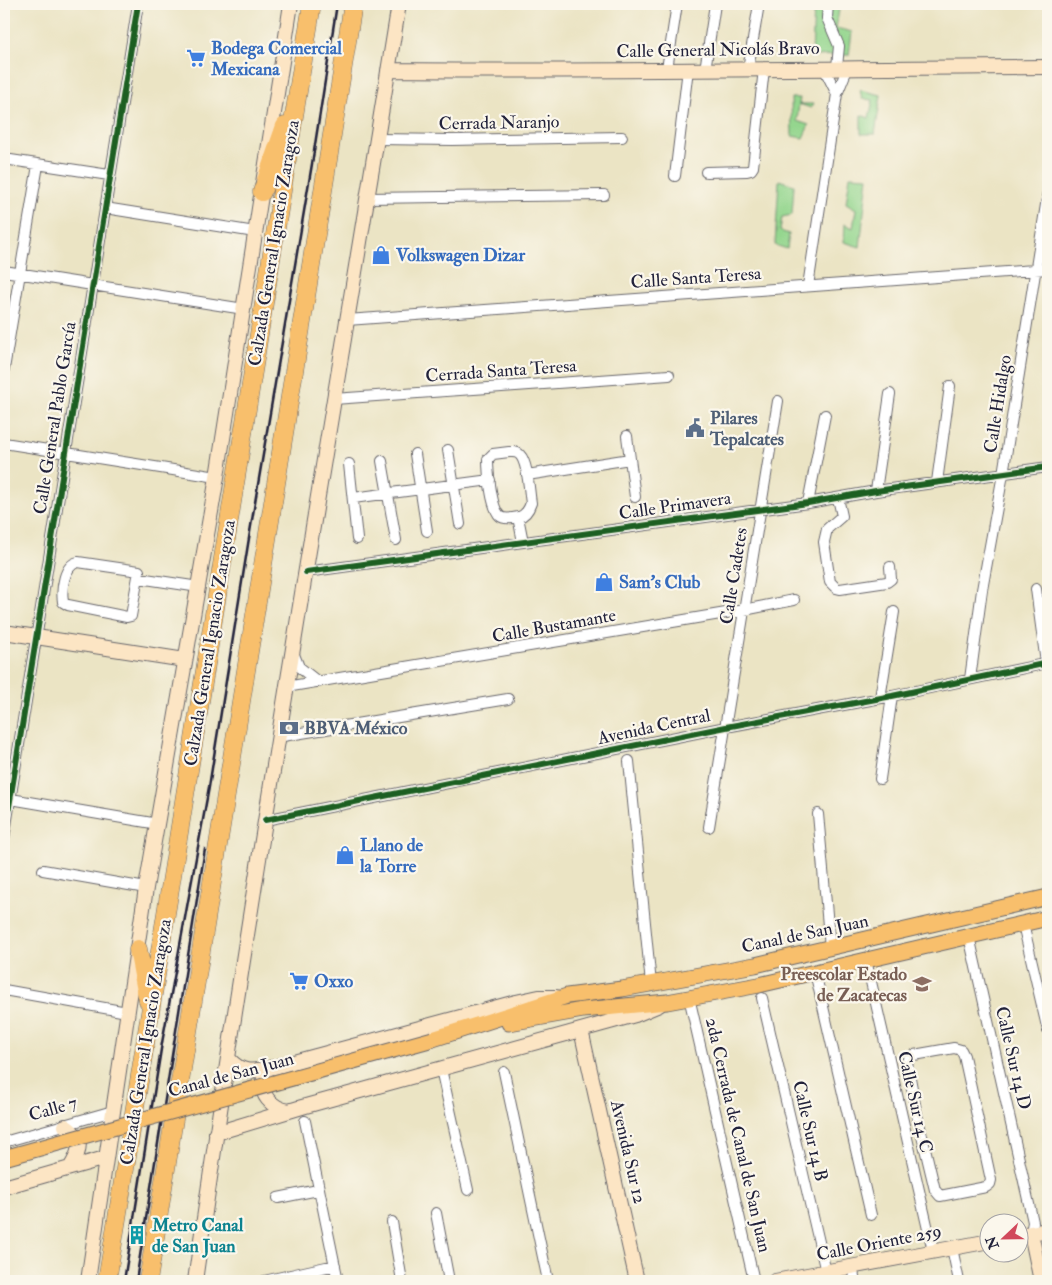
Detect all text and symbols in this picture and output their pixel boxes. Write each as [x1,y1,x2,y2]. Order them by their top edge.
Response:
place label: Bodega Comercial Mexicana [210,37,342,81]
street label: Calle General Nicolás Bravo [616,37,820,63]
supermarket icon: Bodega Comercial Mexicana [185,47,207,69]
street label: Cerrada Naranjo [438,110,560,136]
street label: Calzada General Ignacio Zaragoza [243,118,305,368]
shop icon: Volkswagen Dizar [370,244,392,266]
place label: Volkswagen Dizar [395,244,526,267]
street label: Calle Santa Teresa [630,262,763,294]
street label: Calle General Pablo García [28,319,82,516]
street label: Calle Hidalgo [979,353,1017,455]
street label: Cerrada Santa Teresa [425,354,578,388]
place label: Pilares Tepalcates [709,407,784,451]
public building icon: Pilares Tepalcates [684,417,706,439]
street label: Calle Primavera [617,487,733,525]
street label: Calzada General Ignacio Zaragoza [179,518,241,768]
street label: Calle Cadetes [715,526,753,626]
shop icon: Sam's Club [593,571,615,593]
place label: Sam's Club [619,571,701,594]
street label: Calle Bustamante [490,604,618,648]
street label: Avenida Central [595,704,713,750]
bank icon: BBVA México [278,717,300,739]
place label: BBVA México [304,717,408,740]
place label: Llano de la Torre [359,834,424,878]
shop icon: Llano de la Torre [334,844,356,866]
street label: Canal de San Juan [739,909,871,959]
street label: Calzada General Ignacio Zaragoza [115,917,177,1167]
place label: Preescolar Estado de Zacatecas [781,963,907,1007]
supermarket icon: Oxxo [288,970,310,992]
place label: Oxxo [314,970,353,993]
school or university icon: Preescolar Estado de Zacatecas [911,973,933,995]
street label: Calle Sur 14 D [990,1004,1036,1112]
street label: 2da Cerrada de Canal de San Juan [700,1015,776,1255]
street label: Canal de San Juan [166,1047,296,1103]
street label: Calle Sur 14 C [892,1049,938,1155]
street label: Calle Sur 14 B [787,1079,833,1183]
street label: Calle 7 [26,1091,80,1127]
street label: Avenida Sur 12 [605,1097,651,1206]
north arrow [980,1212,1030,1262]
place label: Metro Canal de San Juan [151,1214,244,1258]
street label: Calle Oriente 259 [814,1220,944,1266]
building icon: Metro Canal de San Juan [126,1224,148,1246]
text: N [982,1233,1003,1253]

